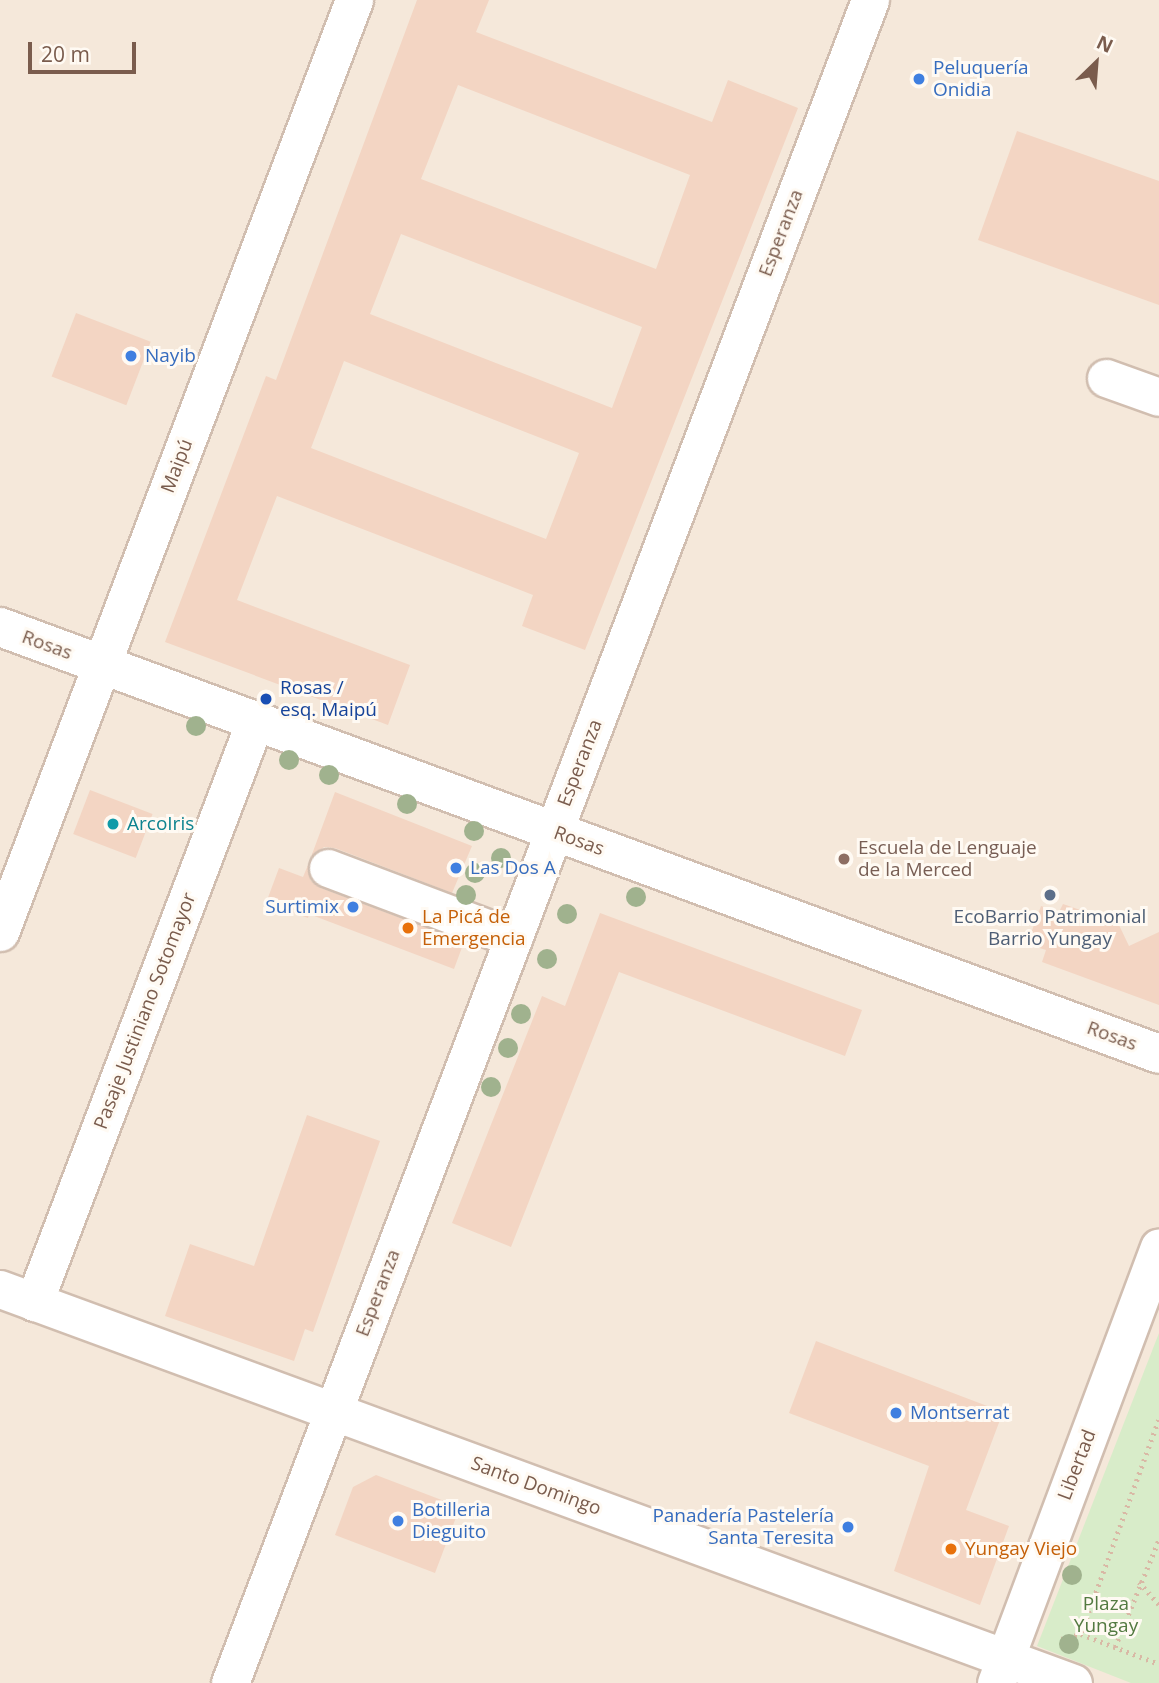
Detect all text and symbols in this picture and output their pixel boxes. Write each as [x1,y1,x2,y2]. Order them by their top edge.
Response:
scale bar [32,28,140,72]
north arrow [1061,28,1131,98]
text: N [1092,29,1117,59]
text: 20 m [41,40,90,68]
place label: Peluquería Onidia [933,57,1029,101]
marker: Peluquería Onidia [911,71,927,87]
street label: Esperanza [754,186,808,280]
place label: Nayib [145,345,196,367]
marker: Nayib [123,348,139,364]
street label: Maipú [156,436,198,496]
street label: Rosas [19,625,75,665]
place label: Rosas / esq. Maipú [280,677,377,721]
marker: Rosas / esq. Maipú [258,691,274,707]
street label: Esperanza [553,716,607,810]
place label: ArcoIris [127,813,194,835]
marker: ArcoIris [105,816,121,832]
street label: Rosas [551,821,607,861]
place label: Escuela de Lenguaje de la Merced [858,837,1037,881]
marker: Escuela de Lenguaje de la Merced [836,851,852,867]
place label: Las Dos A [470,857,556,879]
marker: Las Dos A [448,860,464,876]
marker: EcoBarrio Patrimonial Barrio Yungay [1042,887,1058,903]
street label: Pasaje Justiniano Sotomayor [89,890,201,1132]
place label: Surtimix [265,896,339,918]
marker: Surtimix [345,899,361,915]
place label: La Picá de Emergencia [422,906,526,950]
place label: EcoBarrio Patrimonial Barrio Yungay [954,906,1146,950]
marker: La Picá de Emergencia [400,920,416,936]
street label: Rosas [1084,1016,1140,1056]
street label: Esperanza [351,1246,405,1340]
place label: Montserrat [910,1402,1010,1424]
marker: Montserrat [888,1405,904,1421]
street label: Libertad [1053,1426,1101,1504]
street label: Santo Domingo [468,1452,604,1520]
place label: Botilleria Dieguito [412,1499,491,1543]
place label: Panadería Pastelería Santa Teresita [652,1505,834,1549]
marker: Botilleria Dieguito [390,1513,406,1529]
marker: Panadería Pastelería Santa Teresita [840,1519,856,1535]
place label: Yungay Viejo [965,1538,1077,1560]
marker: Yungay Viejo [943,1541,959,1557]
park label: Plaza Yungay [1074,1593,1138,1637]

